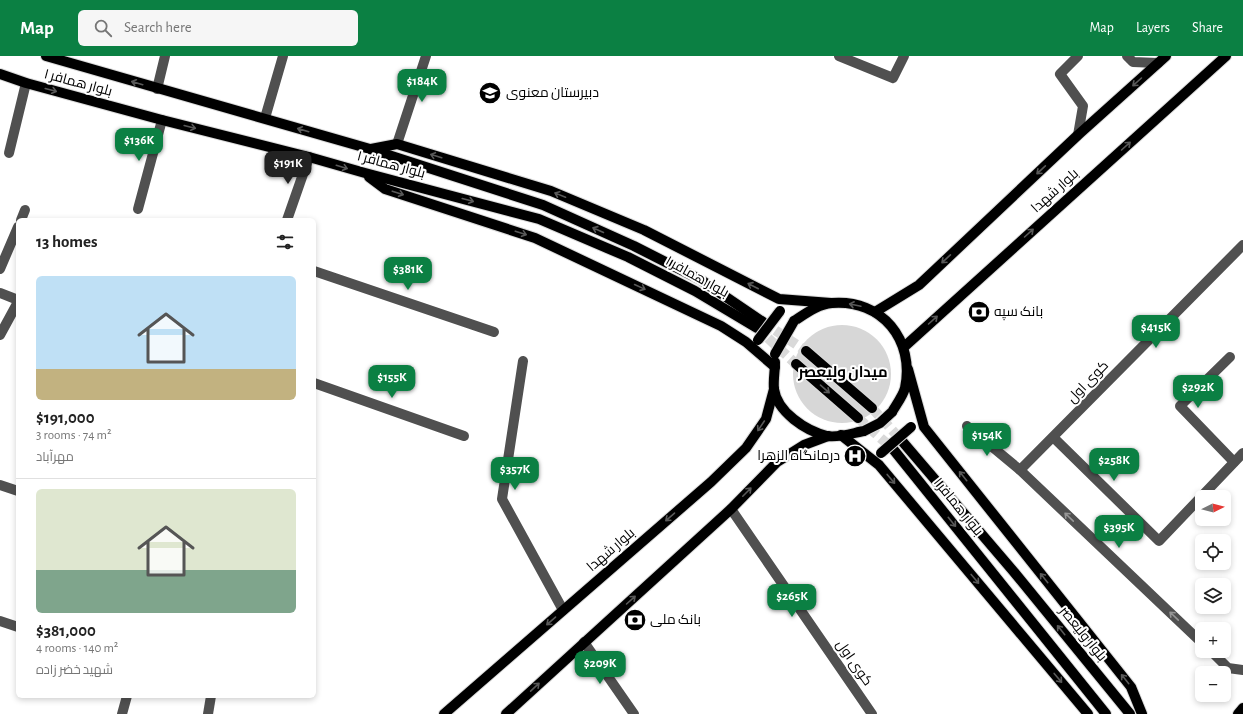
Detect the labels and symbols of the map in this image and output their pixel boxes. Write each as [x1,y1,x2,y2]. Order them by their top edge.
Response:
street label: بلوار همافر ۱ [42,67,114,99]
pin: $184K [394,69,450,103]
one-way arrow [1132,77,1142,86]
one-way arrow [131,79,144,86]
school or university icon: دبیرستان معنوی [477,80,503,106]
one-way arrow [44,86,57,94]
place label: دبیرستان معنوی [506,86,599,100]
one-way arrow [183,124,196,131]
one-way arrow [297,126,310,133]
pin: $136K [111,128,167,162]
one-way arrow [1121,142,1131,151]
street label: بلوار همافر ۱ [355,149,427,181]
pin: $191K [260,151,316,185]
one-way arrow [429,152,442,159]
one-way arrow [336,164,349,171]
one-way arrow [1036,165,1046,175]
street label: بلوار شهدا [1029,166,1081,216]
one-way arrow [391,190,404,197]
one-way arrow [554,191,566,198]
one-way arrow [461,197,474,205]
one-way arrow [593,225,605,233]
one-way arrow [1024,229,1034,238]
one-way arrow [515,230,527,238]
street label: بلوار همافر ۱ [663,254,731,300]
one-way arrow [941,254,951,264]
pin: $381K [380,257,436,291]
one-way arrow [747,282,759,289]
one-way arrow [633,284,645,291]
bank icon: بانک سپه [966,299,992,325]
one-way arrow [848,301,861,309]
place label: بانک سپه [994,305,1043,321]
pin: $415K [1128,315,1184,349]
one-way arrow [928,316,938,325]
street label: کوی اول [1065,358,1112,406]
pin: $155K [364,365,420,399]
district label: میدان ولیعصر [797,365,888,381]
pin: $292K [1170,375,1226,409]
one-way arrow [820,385,830,394]
one-way arrow [757,420,765,431]
pin: $154K [959,423,1015,457]
hospital icon: درمانگاه الزهرا [842,443,868,469]
pin: $258K [1086,448,1142,482]
place label: درمانگاه الزهرا [757,449,840,463]
pin: $357K [487,457,543,491]
one-way arrow [958,471,967,482]
one-way arrow [886,474,895,484]
street label: بلوار همافر ۱ [931,475,985,539]
one-way arrow [742,487,752,497]
north arrow [1195,490,1231,526]
one-way arrow [1064,512,1074,522]
one-way arrow [665,513,675,522]
pin: $395K [1091,515,1147,549]
one-way arrow [948,517,957,528]
street label: بلوار شهدا [585,526,637,574]
one-way arrow [1039,572,1048,583]
one-way arrow [970,573,979,584]
pin: $265K [764,584,820,618]
one-way arrow [626,595,636,604]
street label: بلوار ولیعصر [1056,603,1109,664]
bank icon: بانک ملی [622,607,648,633]
one-way arrow [1169,611,1179,621]
place label: بانک ملی [650,613,701,627]
one-way arrow [545,617,556,626]
one-way arrow [1056,624,1065,635]
street label: کوی اول [832,638,875,689]
pin: $209K [572,651,628,685]
one-way arrow [1054,673,1063,684]
one-way arrow [1121,674,1129,685]
one-way arrow [530,683,540,692]

